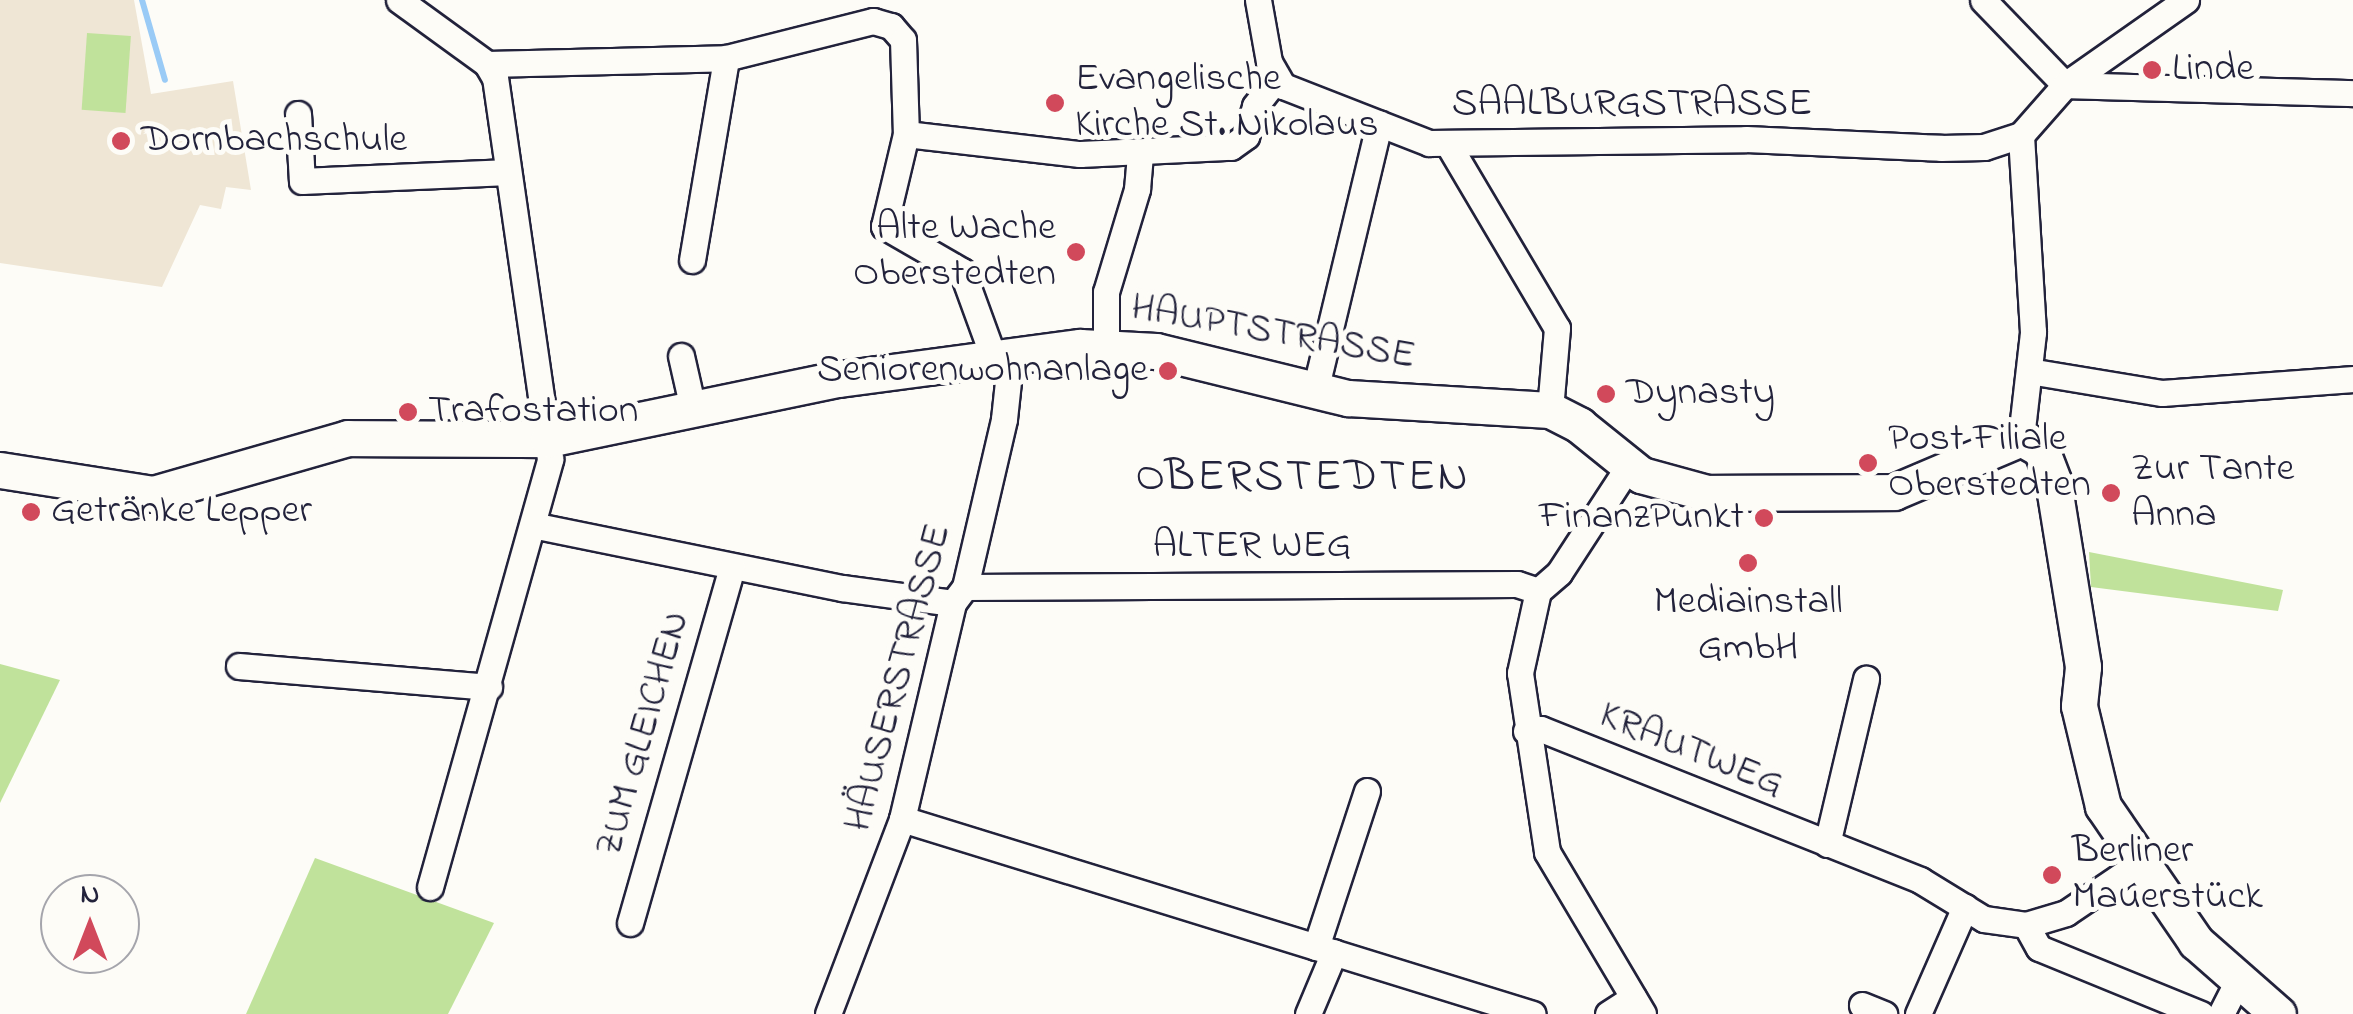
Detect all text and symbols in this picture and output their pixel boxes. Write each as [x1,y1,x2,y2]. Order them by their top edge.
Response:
place label: Linde [2172,46,2254,94]
place label: Evangelische Kirche St. Nikolaus [1075,56,1379,150]
marker: Linde [2141,59,2163,81]
street label: SAALBURGSTRASSE [1452,81,1812,129]
marker: Evangelische Kirche St. Nikolaus [1044,92,1066,114]
place label: Dornbachschule [141,117,407,165]
marker: Dornbachschule [110,130,132,152]
place label: Alte Wache Oberstedten [853,205,1056,299]
marker: Alte Wache Oberstedten [1065,241,1087,263]
street label: HAUPTSTRASSE [1127,284,1419,382]
place label: Seniorenwohnanlage [817,347,1148,395]
marker: Seniorenwohnanlage [1157,360,1179,382]
place label: Dynasty [1626,370,1775,418]
marker: Dynasty [1595,383,1617,405]
place label: Trafostation [428,388,638,436]
marker: Trafostation [397,401,419,423]
place label: Post Filiale Oberstedten [1888,416,2091,510]
place label: Zur Tante Anna [2131,446,2294,540]
district label: OBERSTEDTEN [1136,452,1470,506]
marker: Post Filiale Oberstedten [1857,452,1879,474]
marker: Zur Tante Anna [2100,482,2122,504]
place label: Getränke Lepper [51,488,312,536]
place label: FinanzPunkt [1539,494,1744,542]
marker: Getränke Lepper [20,501,42,523]
marker: FinanzPunkt [1753,507,1775,529]
street label: HÄUSERSTRASSE [835,519,963,837]
street label: ALTER WEG [1152,523,1352,571]
marker: Mediainstall GmbH [1737,552,1759,574]
place label: Mediainstall GmbH [1653,579,1843,673]
street label: ZUM GLEICHEN [586,606,702,862]
street label: KRAUTWEG [1592,692,1790,810]
place label: Berliner Mauerstück [2072,828,2263,922]
marker: Berliner Mauerstück [2041,864,2063,886]
north arrow [40,874,140,974]
text: N [81,875,99,916]

